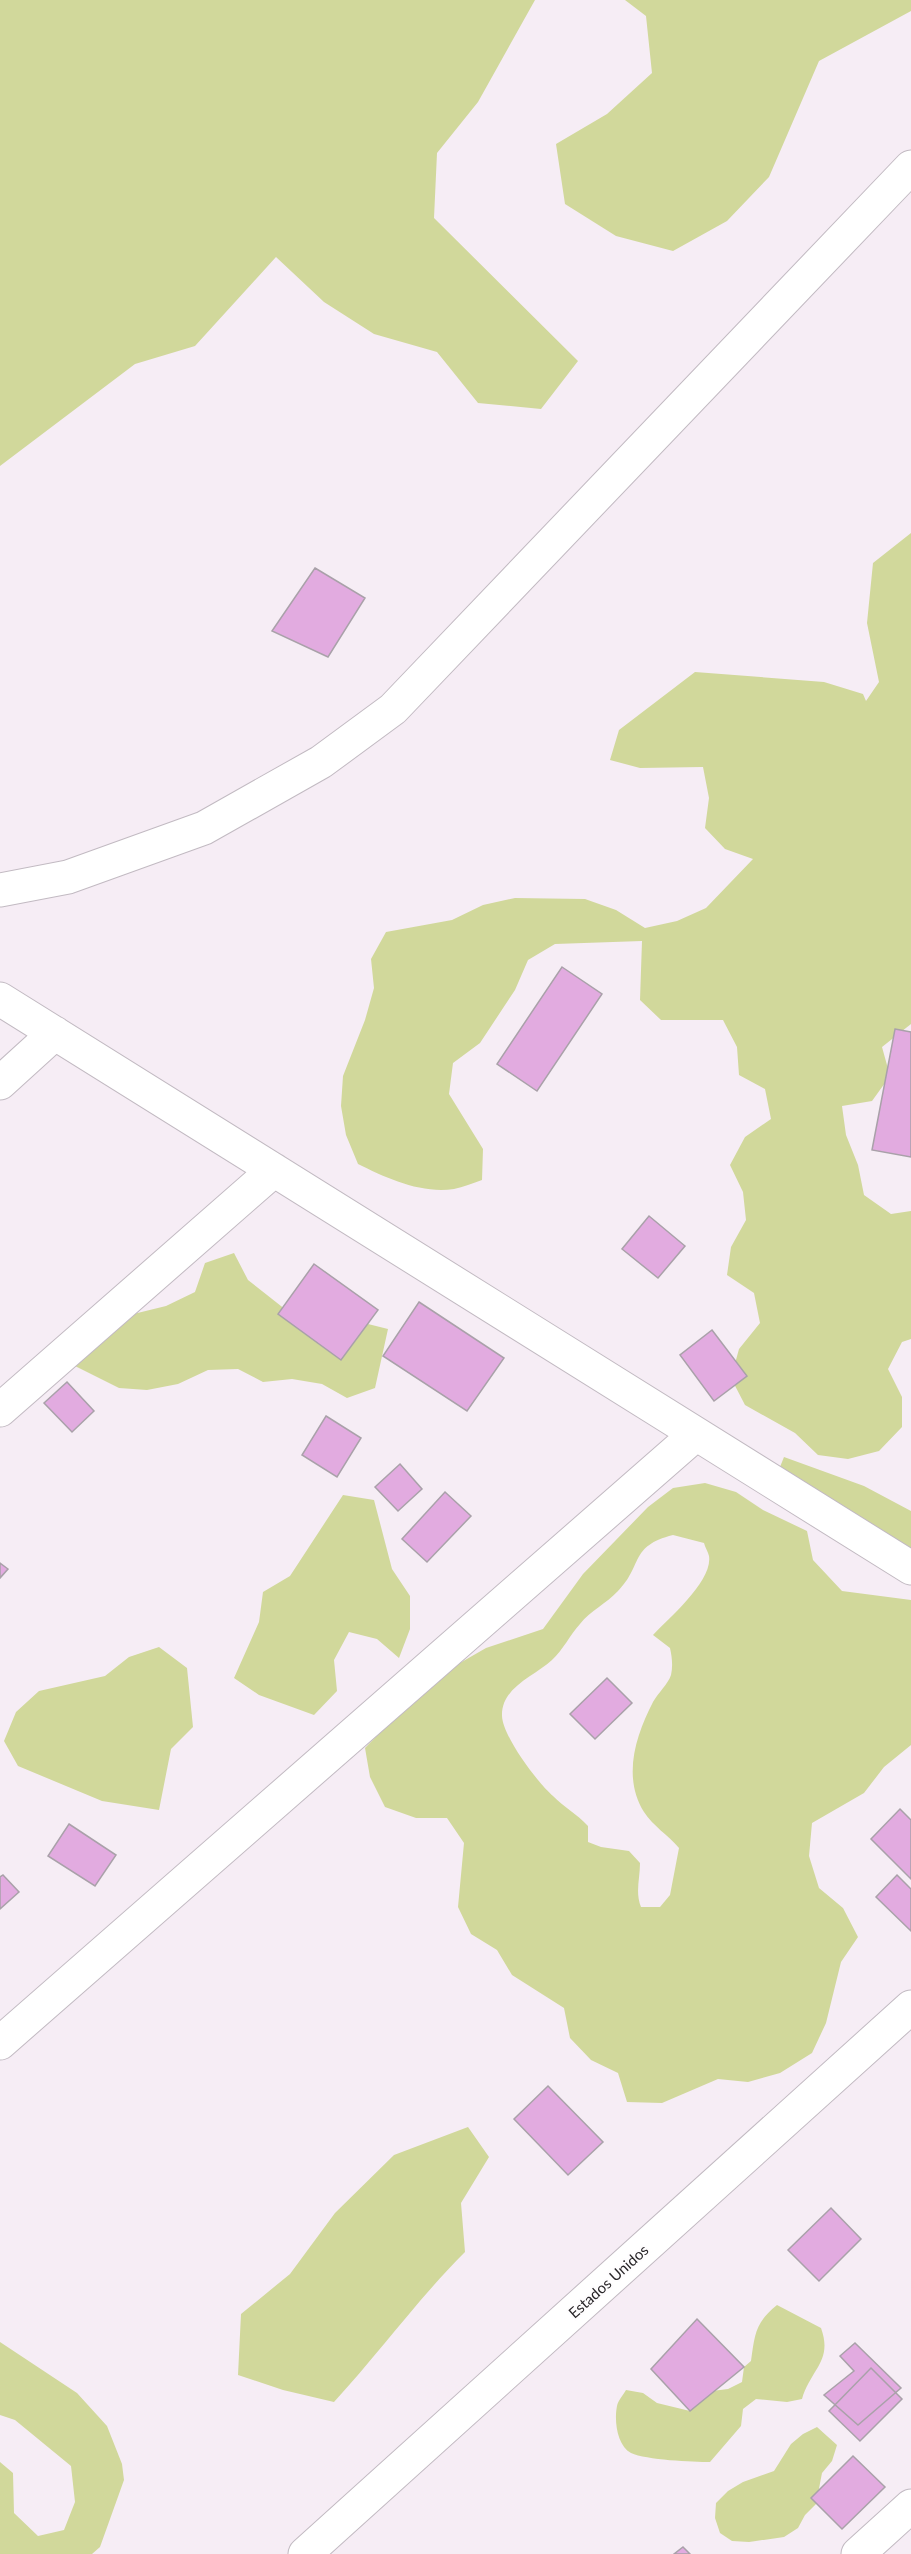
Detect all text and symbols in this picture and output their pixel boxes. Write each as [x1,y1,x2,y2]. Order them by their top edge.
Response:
street label: Estados Unidos [564,2240,652,2322]

